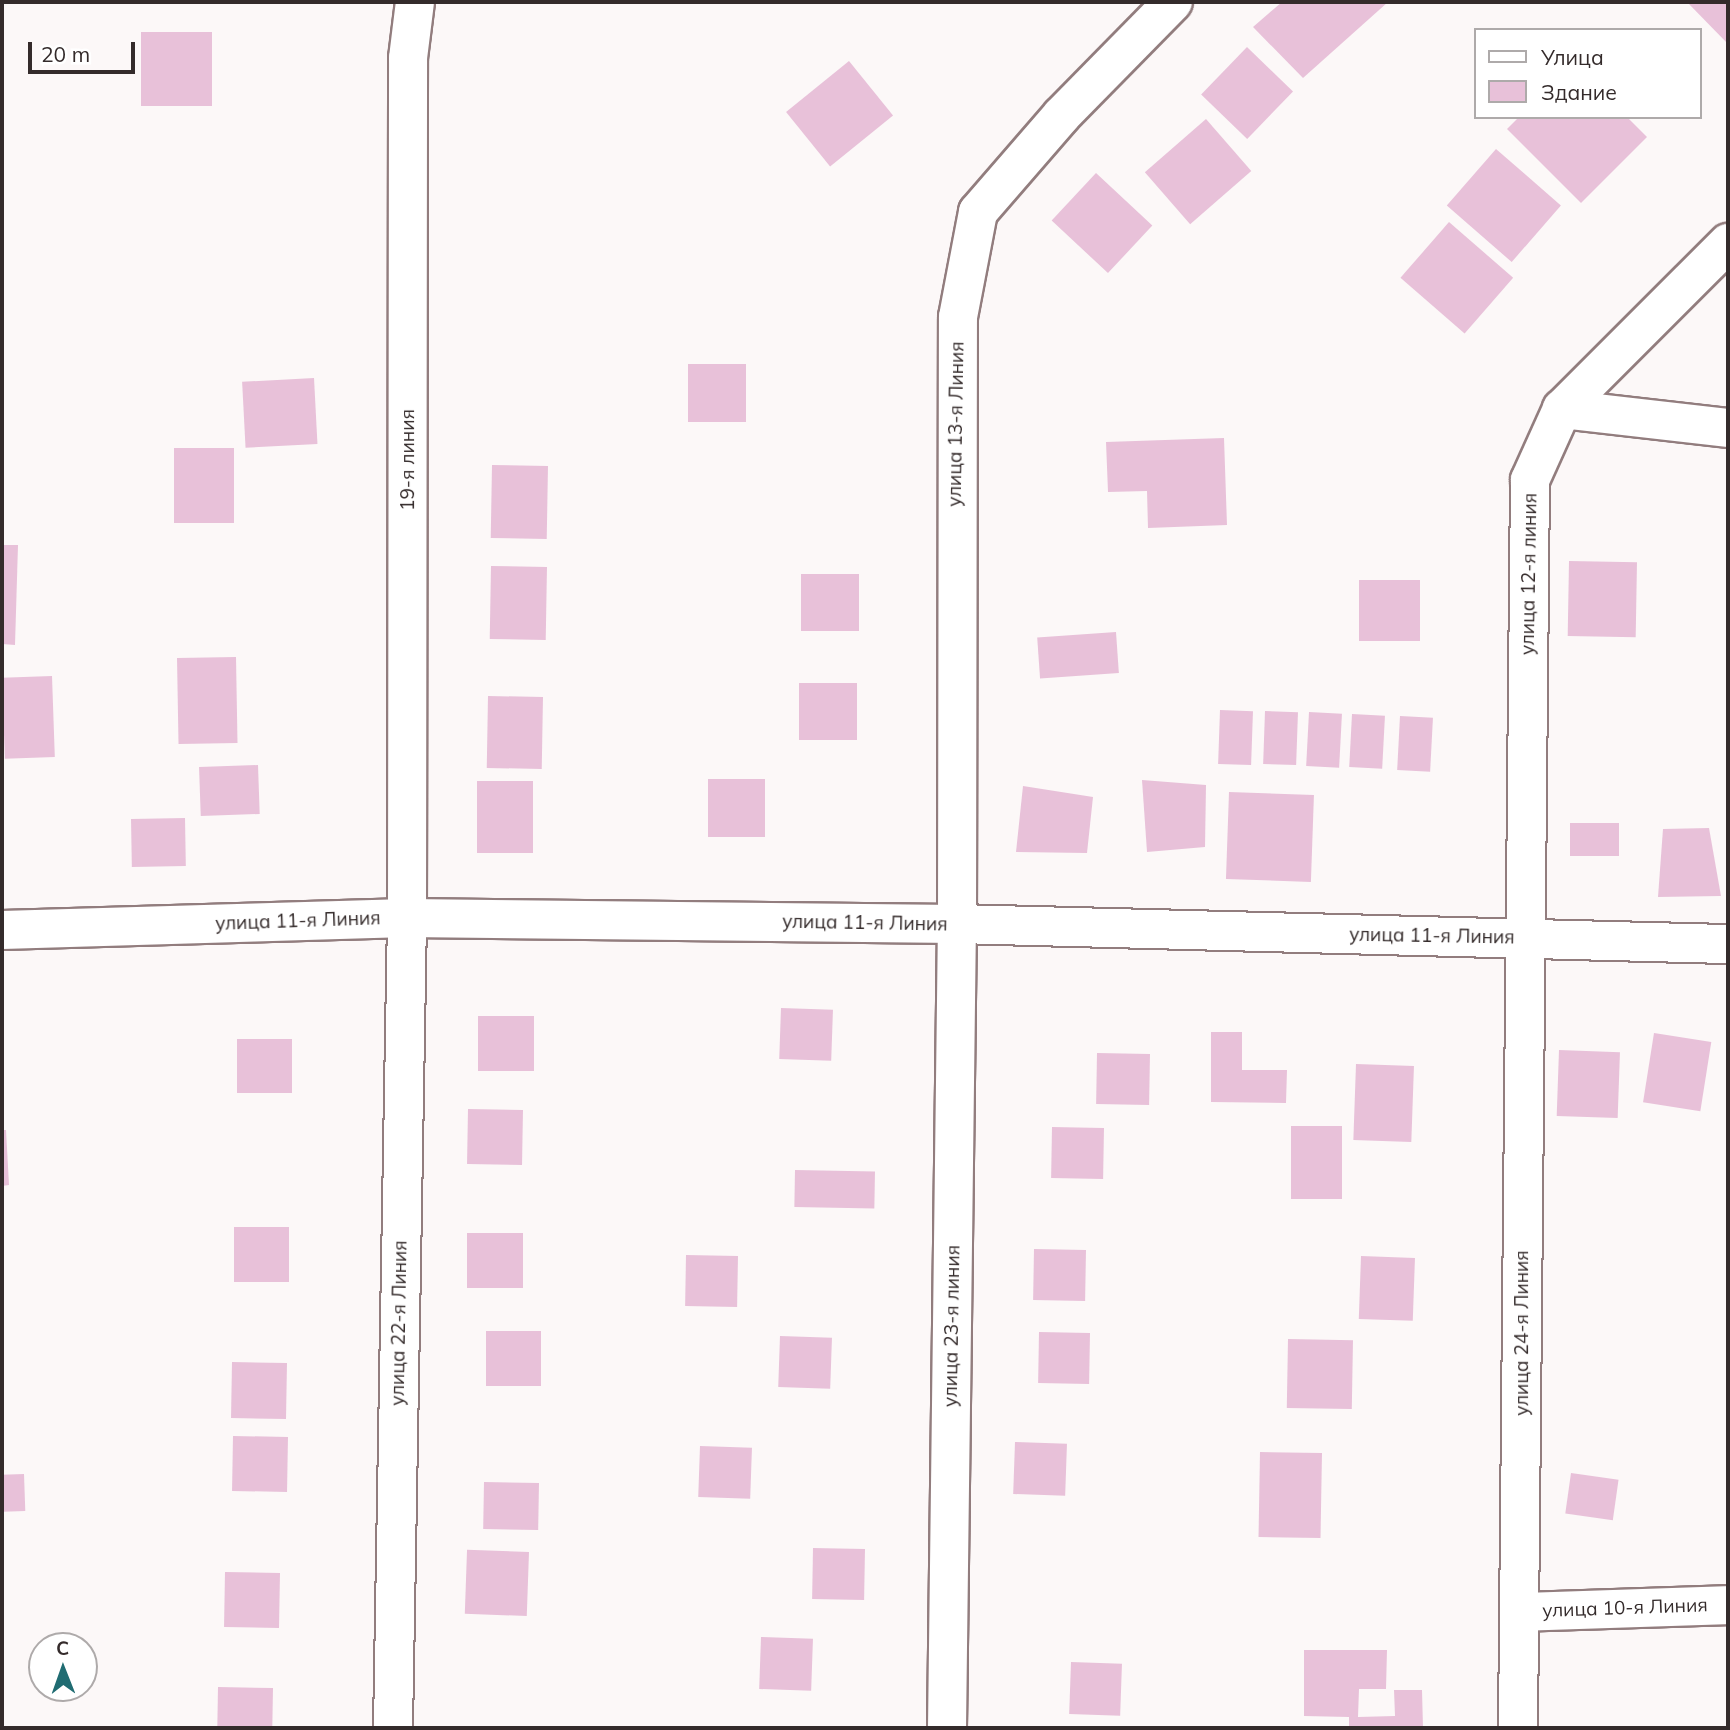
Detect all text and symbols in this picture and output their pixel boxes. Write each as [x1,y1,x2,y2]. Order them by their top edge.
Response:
scale bar [32,28,138,72]
legend [1474,28,1702,119]
text: 20 m [41,41,90,67]
text: Улица [1541,44,1604,70]
text: Здание [1541,79,1617,105]
street label: улица 13-я Линия [943,341,969,507]
street label: 19-я линия [397,409,419,511]
street label: улица 12-я линия [1516,493,1542,655]
street label: улица 11-я Линия [215,907,381,935]
street label: улица 11-я Линия [782,910,948,936]
street label: улица 11-я Линия [1349,923,1515,949]
street label: улица 22-я Линия [386,1240,412,1406]
street label: улица 23-я линия [939,1245,965,1407]
street label: улица 24-я Линия [1511,1250,1533,1416]
street label: улица 10-я Линия [1542,1594,1708,1622]
north arrow [28,1632,98,1702]
text: С [56,1636,69,1660]

